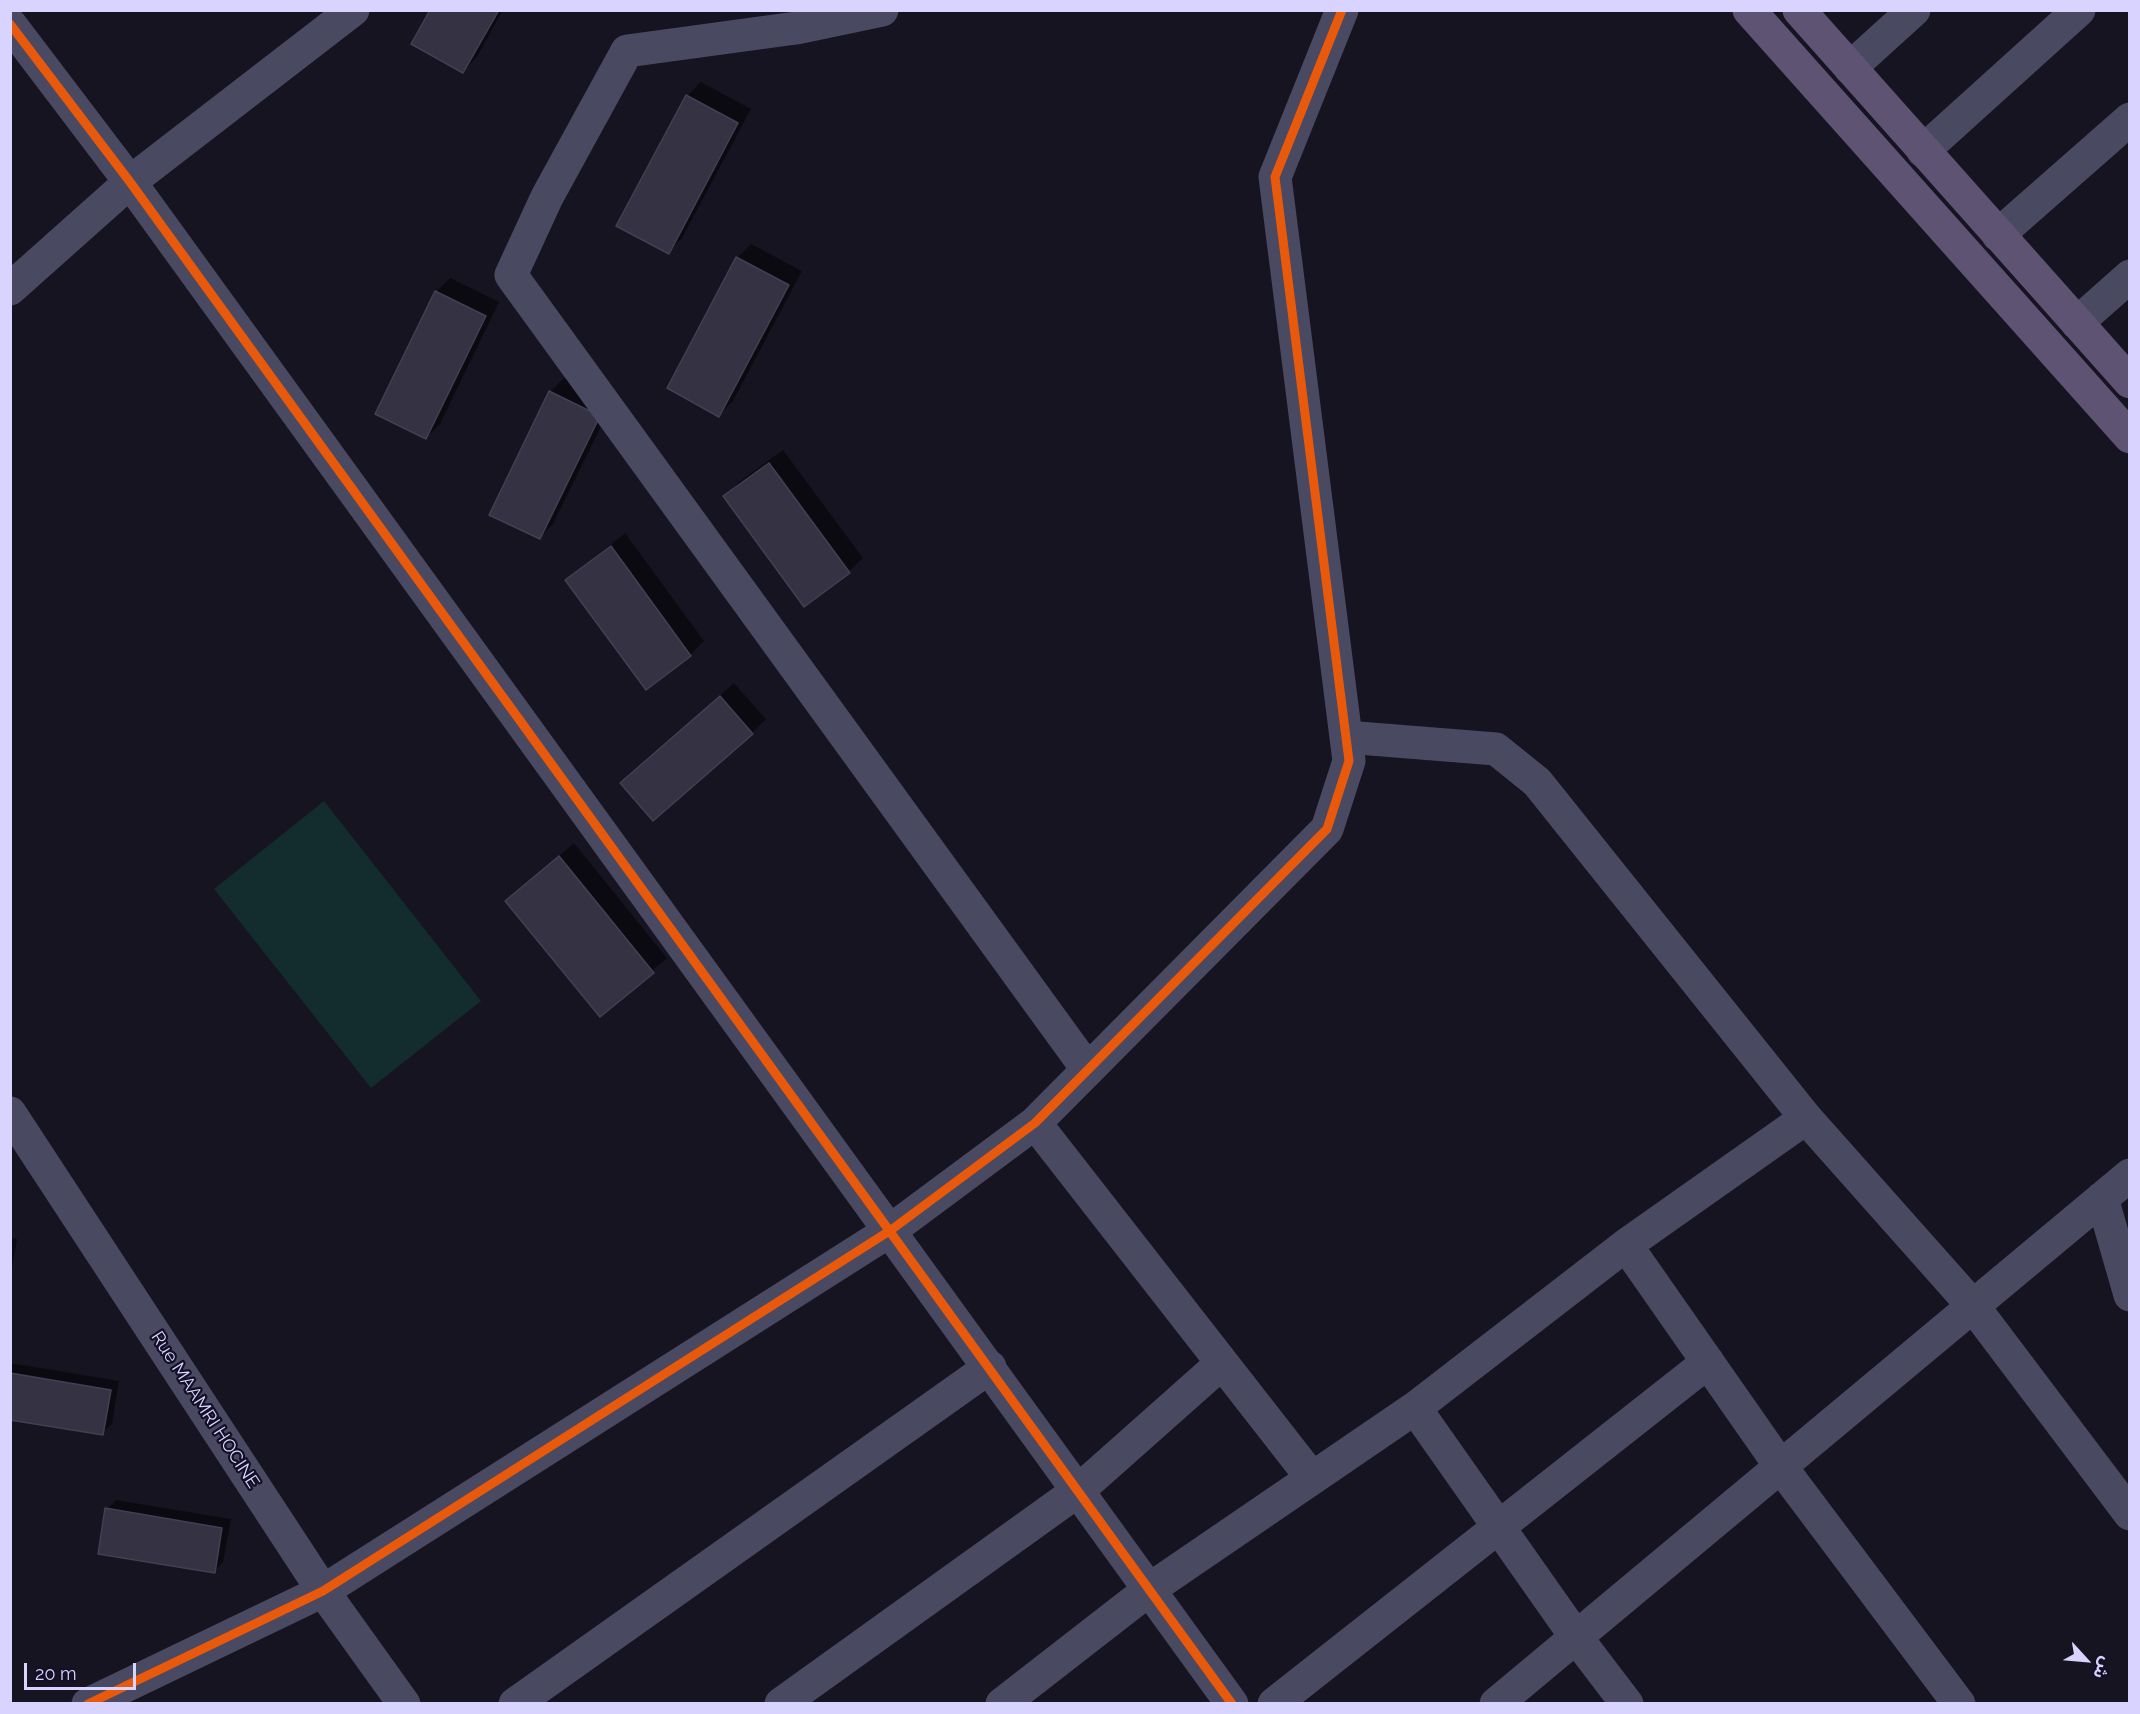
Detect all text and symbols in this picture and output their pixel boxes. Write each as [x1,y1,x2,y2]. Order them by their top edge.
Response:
street label: Rue MAAMRI HOCINE [146,1328,264,1492]
north arrow [2056,1630,2116,1690]
scale bar [27,1651,140,1689]
text: ش [2089,1654,2116,1682]
text: 20 m [35,1663,77,1684]

